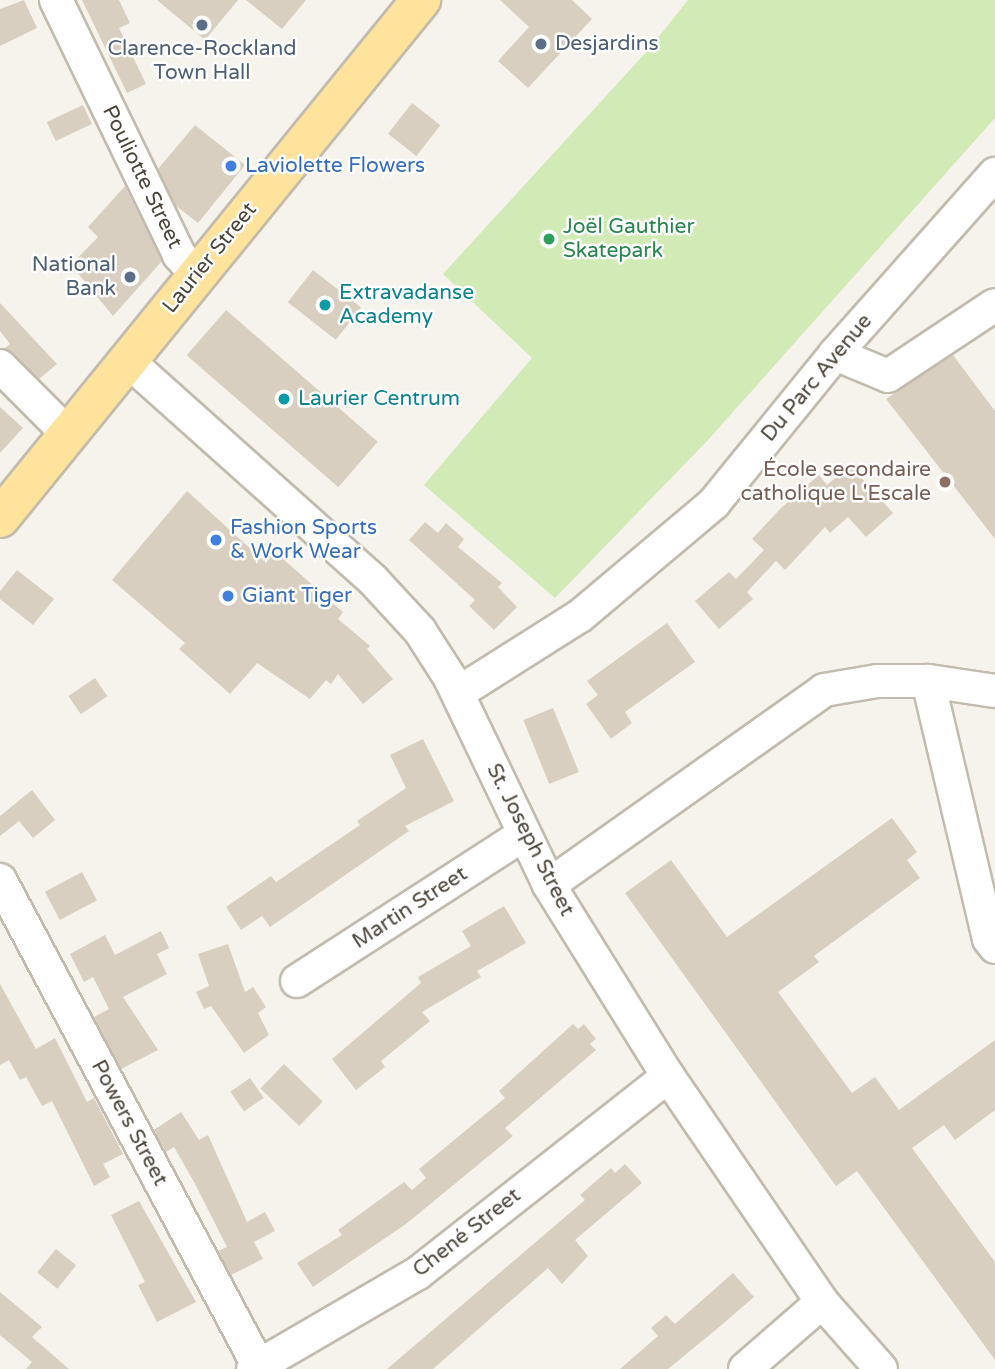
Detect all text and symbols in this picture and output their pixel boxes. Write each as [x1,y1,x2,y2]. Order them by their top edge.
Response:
marker: Clarence-Rockland Town Hall [194,17,210,33]
place label: Desjardins [555,31,659,57]
place label: Clarence-Rockland Town Hall [107,36,297,86]
marker: Desjardins [533,36,549,52]
street label: Pouliotte Street [97,101,187,253]
place label: Laviolette Flowers [245,153,425,179]
marker: Laviolette Flowers [223,158,239,174]
street label: Laurier Street [158,198,262,318]
place label: Joël Gauthier Skatepark [563,214,695,264]
marker: Joël Gauthier Skatepark [541,231,557,247]
place label: National Bank [32,252,116,302]
marker: National Bank [122,269,138,285]
place label: Extravadanse Academy [339,280,474,330]
marker: Extravadanse Academy [317,297,333,313]
street label: Du Parc Avenue [756,309,878,447]
place label: Laurier Centrum [298,386,460,412]
marker: Laurier Centrum [276,391,292,407]
place label: École secondaire catholique L'Escale [741,457,931,507]
marker: École secondaire catholique L'Escale [937,474,953,490]
place label: Fashion Sports & Work Wear [230,515,377,565]
marker: Fashion Sports & Work Wear [208,532,224,548]
place label: Giant Tiger [242,583,352,609]
marker: Giant Tiger [220,588,236,604]
street label: St. Joseph Street [481,760,579,920]
street label: Martin Street [348,862,472,954]
street label: Powers Street [85,1056,173,1190]
street label: Chené Street [408,1183,526,1283]

